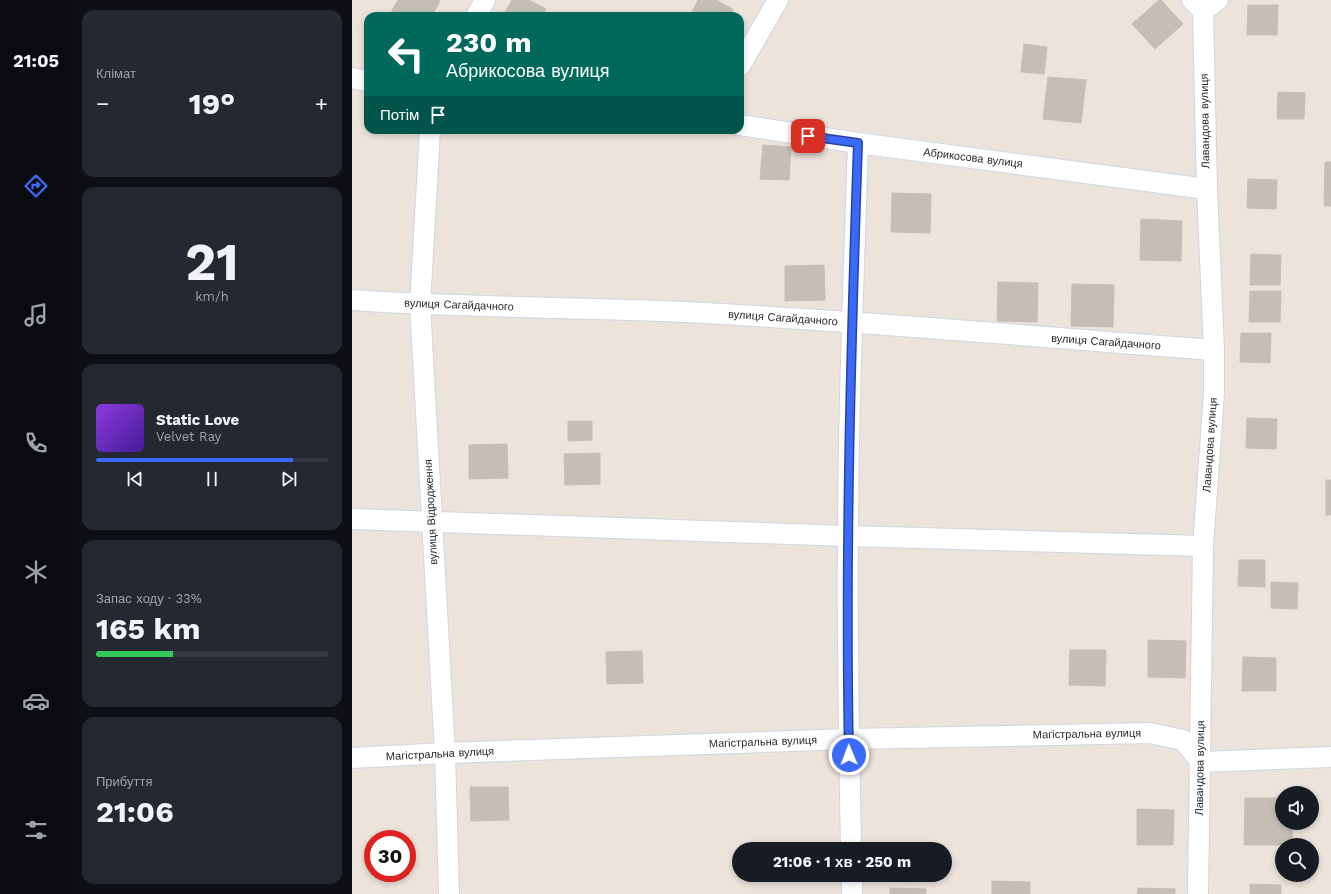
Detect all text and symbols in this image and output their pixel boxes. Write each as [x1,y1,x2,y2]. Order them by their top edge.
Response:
text: 230 m [446,26,532,59]
icon: left [380,28,432,80]
text: 21:05 [13,50,59,71]
text: Абрикосова вулиця [446,60,610,81]
text: Клімат [96,66,136,81]
street label: Лавандова вулиця [1198,73,1212,169]
text: 19° [189,86,235,121]
text: − [96,91,109,116]
text: + [315,91,328,116]
icon: arrive [427,104,449,126]
text: Потім [380,106,419,124]
pin [791,119,825,153]
icon: arrive [797,125,819,147]
street label: Абрикосова вулиця [923,145,1023,171]
icon: directions [22,172,50,200]
text: 21 [185,232,239,293]
text: km/h [195,289,229,304]
street label: вулиця Сагайдачного [404,297,514,313]
icon: music [22,301,50,329]
street label: вулиця Сагайдачного [728,308,838,328]
street label: вулиця Сагайдачного [1051,332,1161,352]
street label: Лавандова вулиця [1200,397,1220,493]
text: Static Love [156,411,239,429]
icon: phone [22,429,50,457]
text: Velvet Ray [156,429,221,444]
street label: вулиця Відродження [422,459,440,565]
icon: previous [124,468,146,490]
icon: pause [201,468,223,490]
icon: next [278,468,300,490]
icon: climate [22,558,50,586]
text: Запас ходу · 33% [96,591,202,606]
text: 165 km [96,611,200,646]
icon: car [22,687,50,715]
street label: Лавандова вулиця [1193,720,1207,816]
street label: Магістральна вулиця [1033,727,1141,741]
street label: Магістральна вулиця [709,734,817,750]
position arrow [828,734,870,776]
street label: Магістральна вулиця [386,745,495,763]
text: Прибуття [96,774,152,789]
map controls [1275,786,1319,882]
button: sound [1275,786,1319,830]
text: 21:06 [96,794,174,829]
icon: filters [22,816,50,844]
speed limit sign: 30 [364,830,416,882]
button: search [1275,838,1319,882]
text: 21:06 · 1 хв · 250 m [773,853,911,871]

